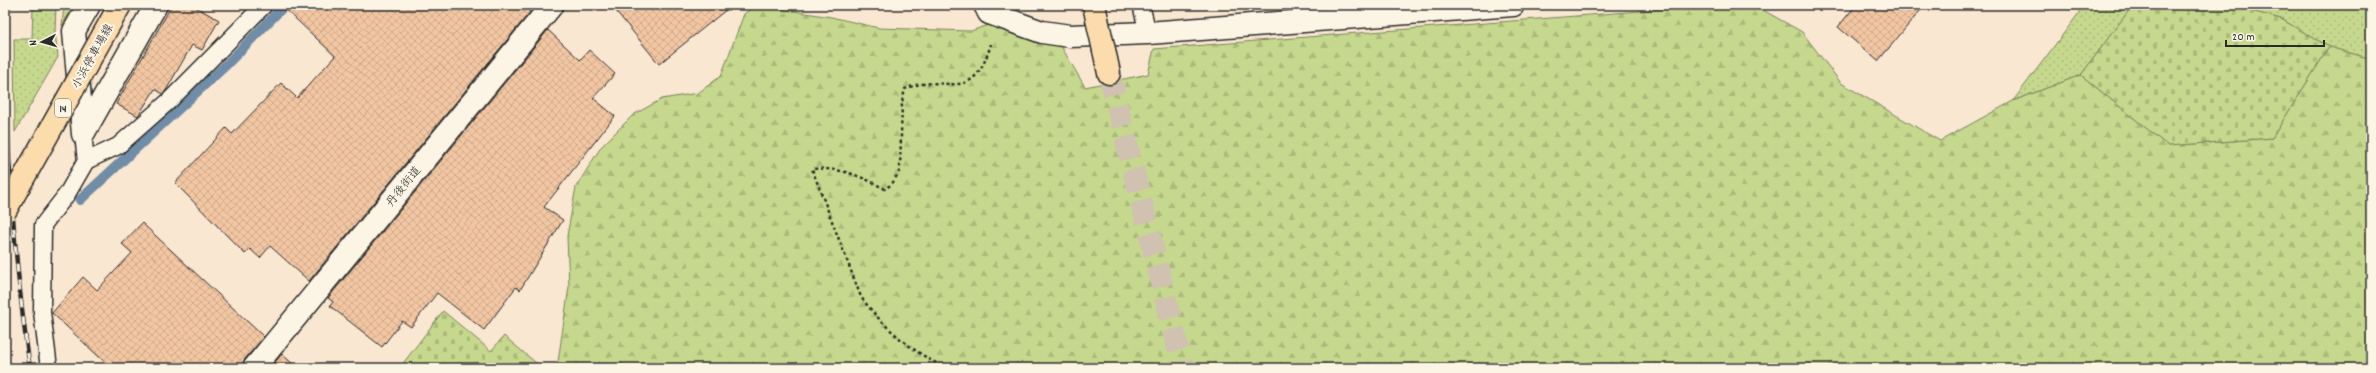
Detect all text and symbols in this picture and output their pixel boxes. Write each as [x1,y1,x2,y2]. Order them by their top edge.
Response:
street label: 小浜停車場線 [68,21,118,92]
north arrow [22,22,62,62]
scale bar [2226,22,2324,48]
text: 20 m [2232,29,2255,46]
text: N [26,39,42,46]
road number: 14 [55,99,71,117]
street label: 丹後街道 [382,163,426,211]

